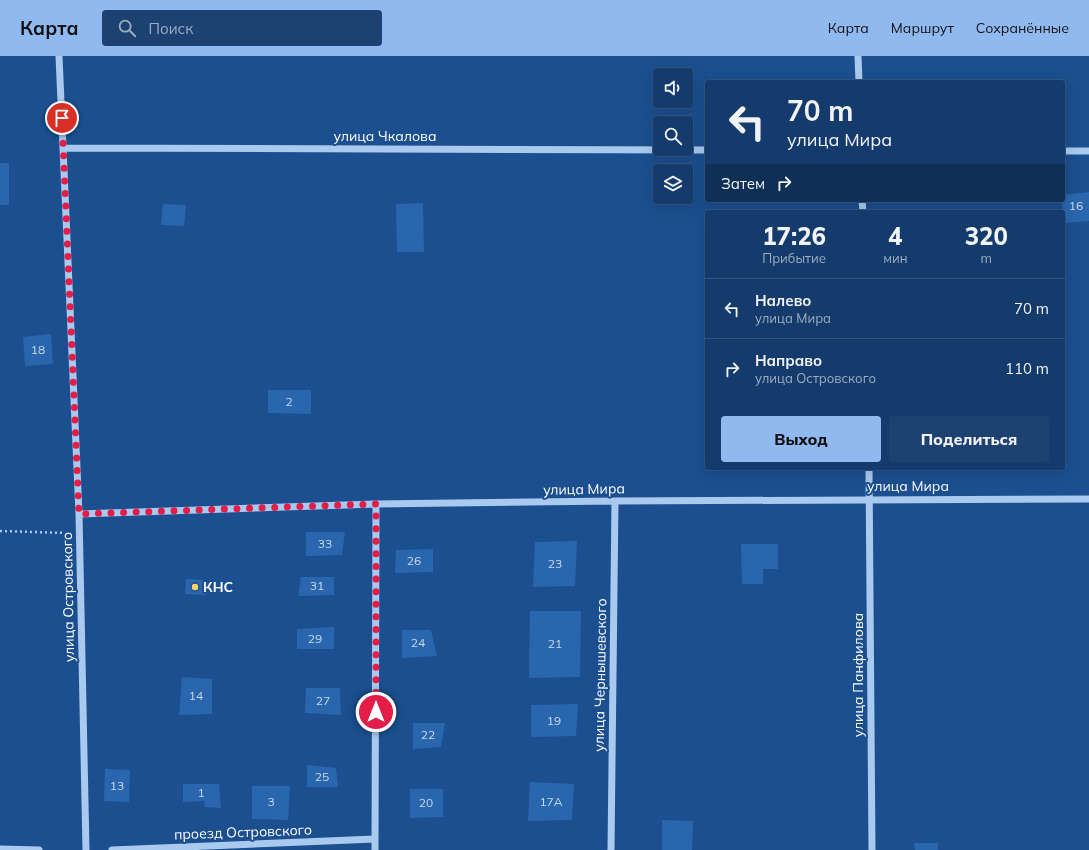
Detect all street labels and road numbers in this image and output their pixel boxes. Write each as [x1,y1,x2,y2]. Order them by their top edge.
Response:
street label: улица Чкалова [334,127,436,145]
street label: улица Мира [867,477,949,495]
street label: улица Мира [543,479,625,499]
street label: улица Островского [58,532,78,662]
street label: улица Чернышевского [590,598,610,752]
street label: улица Панфилова [849,613,867,737]
street label: проезд Островского [174,821,312,843]

